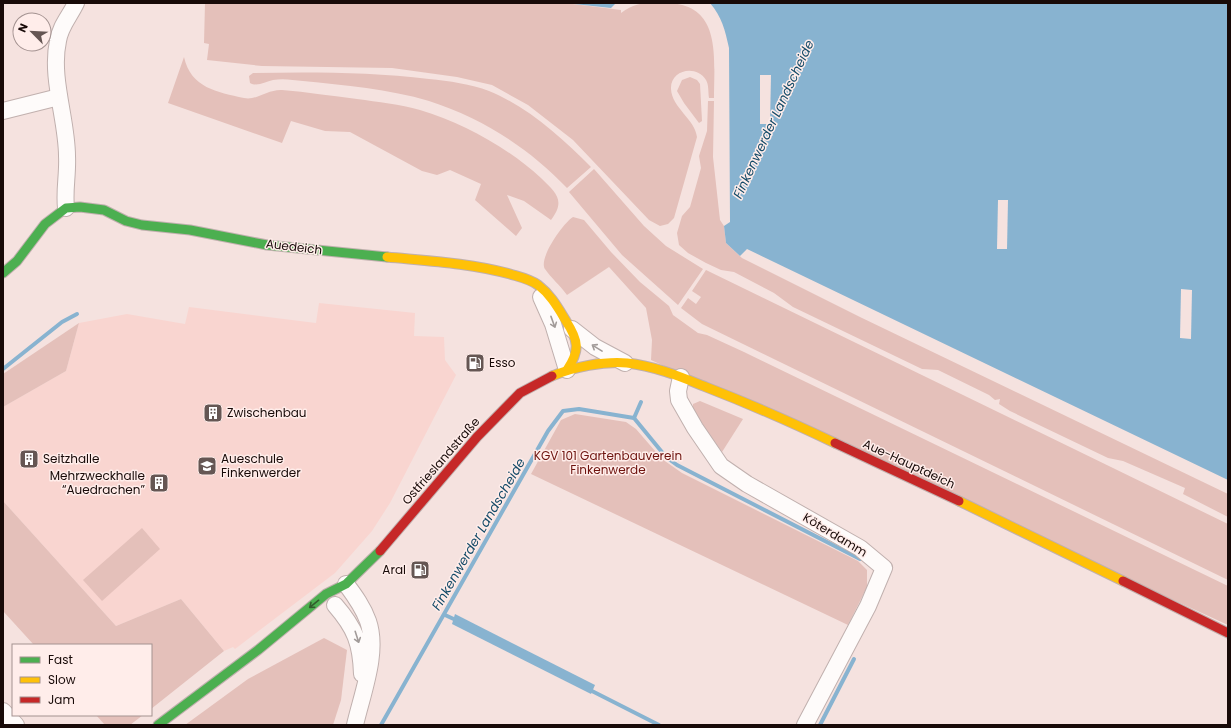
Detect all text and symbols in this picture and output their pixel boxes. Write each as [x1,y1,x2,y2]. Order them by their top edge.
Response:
north arrow [12,12,52,52]
text: N [14,21,32,35]
water label: Finkenwerder Landscheide [728,37,819,202]
street label: Auedeich [265,235,323,258]
one-way arrow [549,316,557,328]
one-way arrow [592,344,603,352]
fuel station icon: Esso [464,352,486,374]
place label: Esso [489,354,516,371]
building icon: Zwischenbau [202,402,224,424]
place label: Zwischenbau [227,404,307,421]
street label: Ostfrieslandstraße [398,413,483,508]
street label: Aue-Hauptdeich [860,435,958,492]
park label: KGV 101 Gartenbauverein Finkenwerde [534,447,682,478]
building icon: Seitzhalle [18,448,40,470]
place label: Seitzhalle [43,450,99,467]
place label: Aueschule Finkenwerder [221,450,301,481]
school or university icon: Aueschule Finkenwerder [196,455,218,477]
water label: Finkenwerder Landscheide [427,455,530,614]
place label: Mehrzweckhalle “Auedrachen” [50,467,145,498]
building icon: Mehrzweckhalle “Auedrachen” [148,472,170,494]
street label: Köterdamm [800,509,871,560]
fuel station icon: Aral [409,559,431,581]
place label: Aral [382,561,406,578]
one-way arrow [308,600,319,609]
one-way arrow [354,630,361,643]
legend [12,644,152,716]
text: Fast [48,651,73,668]
text: Slow [48,671,76,688]
text: Jam [48,691,75,708]

